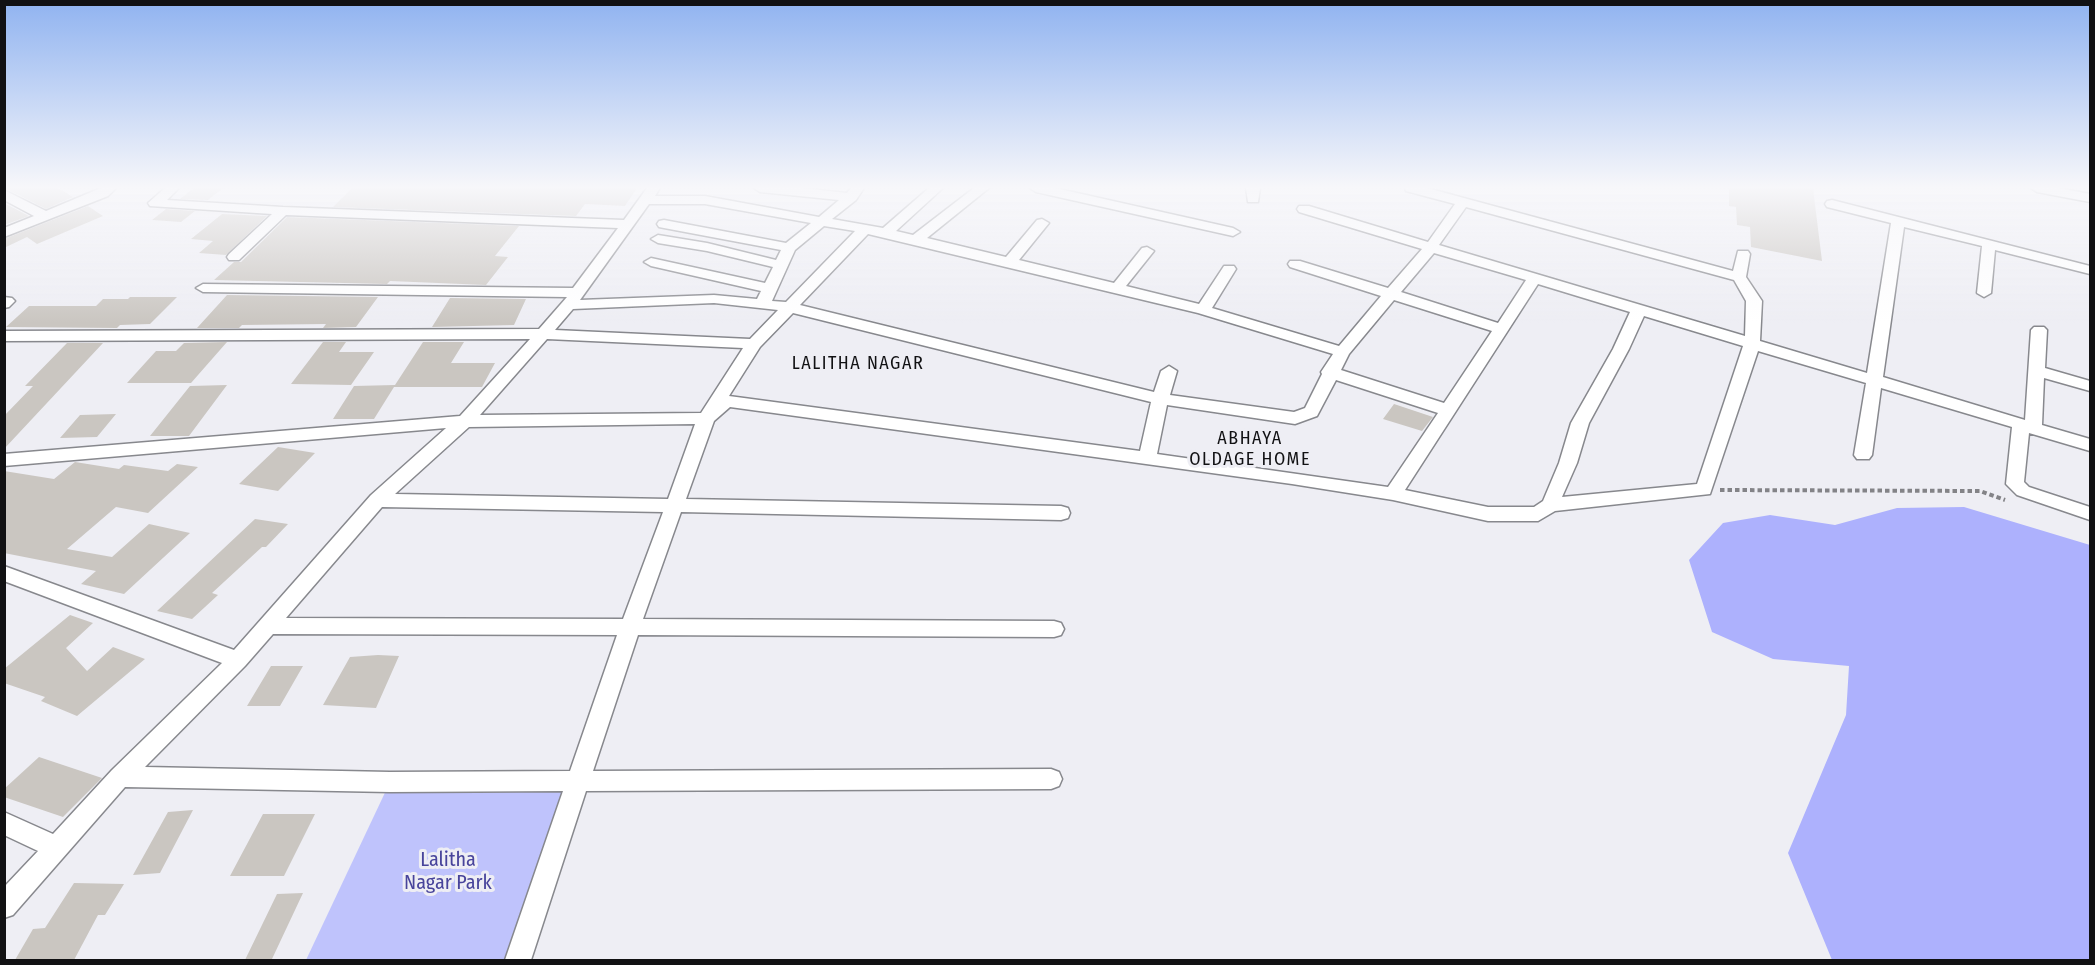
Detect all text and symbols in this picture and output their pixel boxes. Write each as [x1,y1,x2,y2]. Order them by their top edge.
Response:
district label: LALITHA NAGAR [792,353,924,375]
district label: ABHAYA OLDAGE HOME [1189,428,1311,470]
park label: Lalitha Nagar Park [404,848,492,895]

